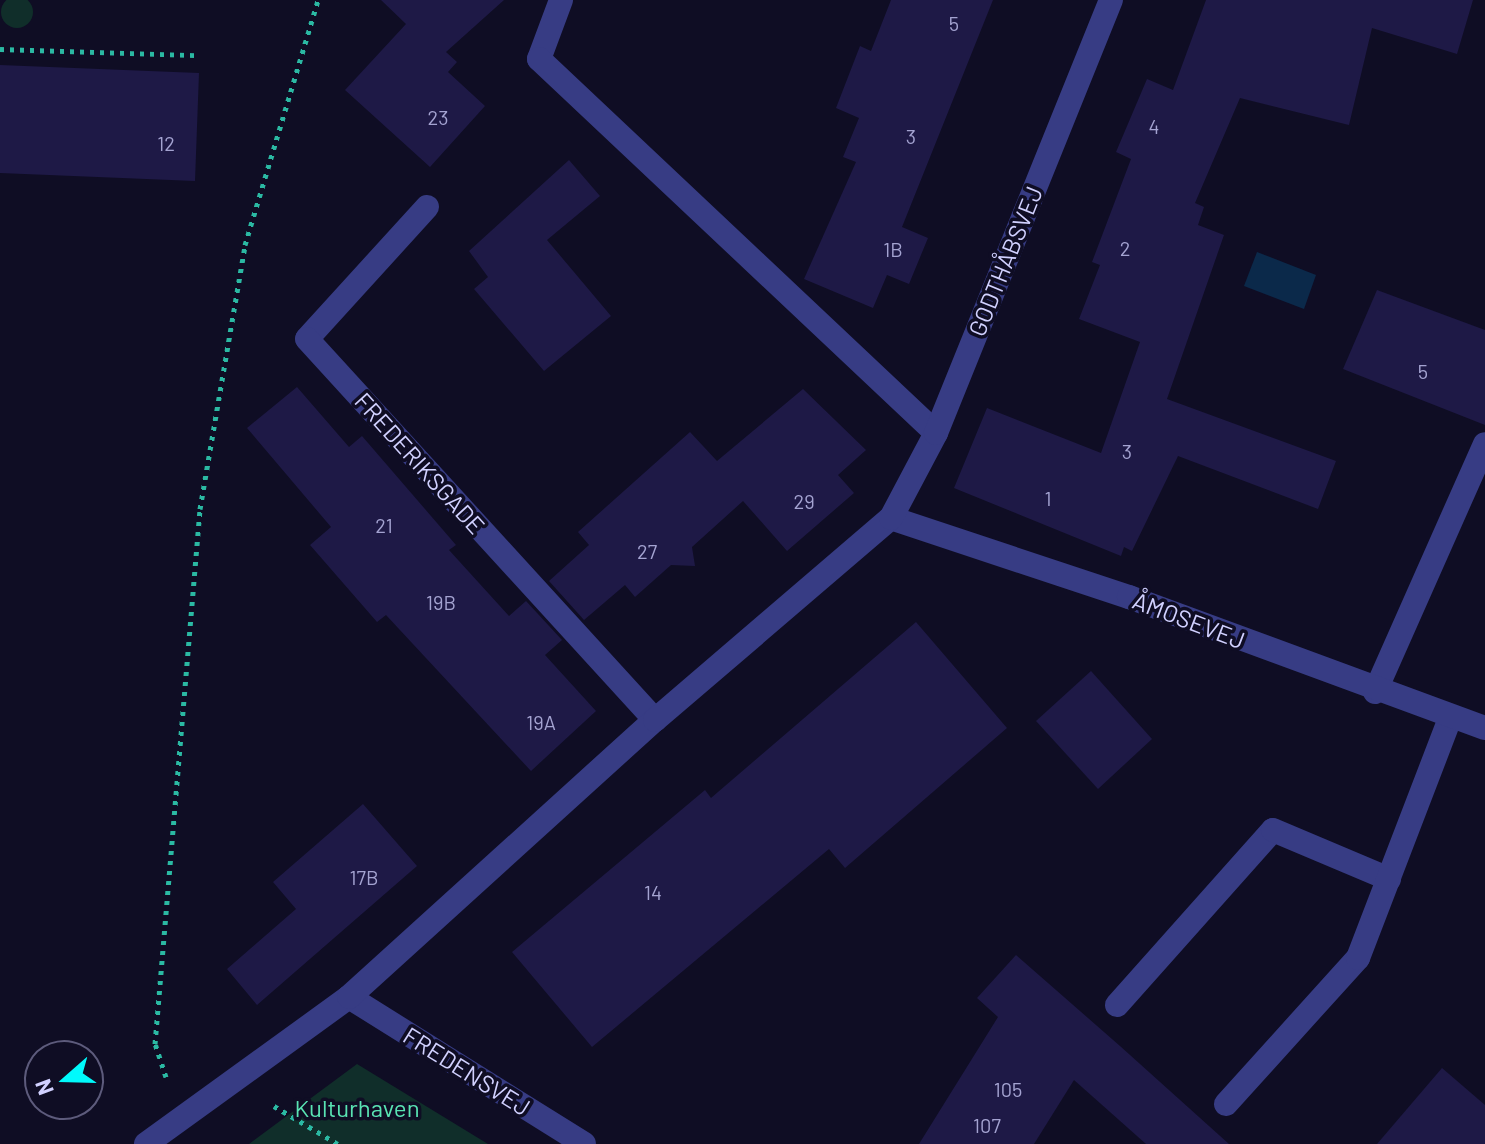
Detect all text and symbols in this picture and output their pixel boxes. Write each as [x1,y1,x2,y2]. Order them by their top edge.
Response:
house number: 5 [949,11,959,35]
house number: 23 [428,105,448,129]
house number: 4 [1148,114,1160,138]
house number: 3 [906,124,916,148]
house number: 12 [157,131,175,155]
street label: GODTHÅBSVEJ [962,182,1048,340]
house number: 2 [1120,236,1130,260]
house number: 1B [883,237,903,261]
house number: 5 [1418,359,1428,383]
street label: FREDERIKSGADE [349,386,491,540]
house number: 3 [1122,439,1132,463]
house number: 1 [1045,486,1051,510]
house number: 29 [793,489,815,513]
house number: 21 [375,513,393,537]
house number: 27 [637,539,657,563]
street label: ÅMOSEVEJ [1129,585,1249,655]
house number: 19B [426,590,456,614]
house number: 19A [526,710,556,734]
house number: 17B [350,865,378,889]
house number: 14 [644,880,662,904]
street label: FREDENSVEJ [398,1021,536,1121]
north arrow [24,1040,104,1120]
text: N [29,1076,58,1099]
house number: 105 [994,1077,1022,1101]
park label: Kulturhaven [294,1094,420,1122]
house number: 107 [973,1113,1001,1137]

